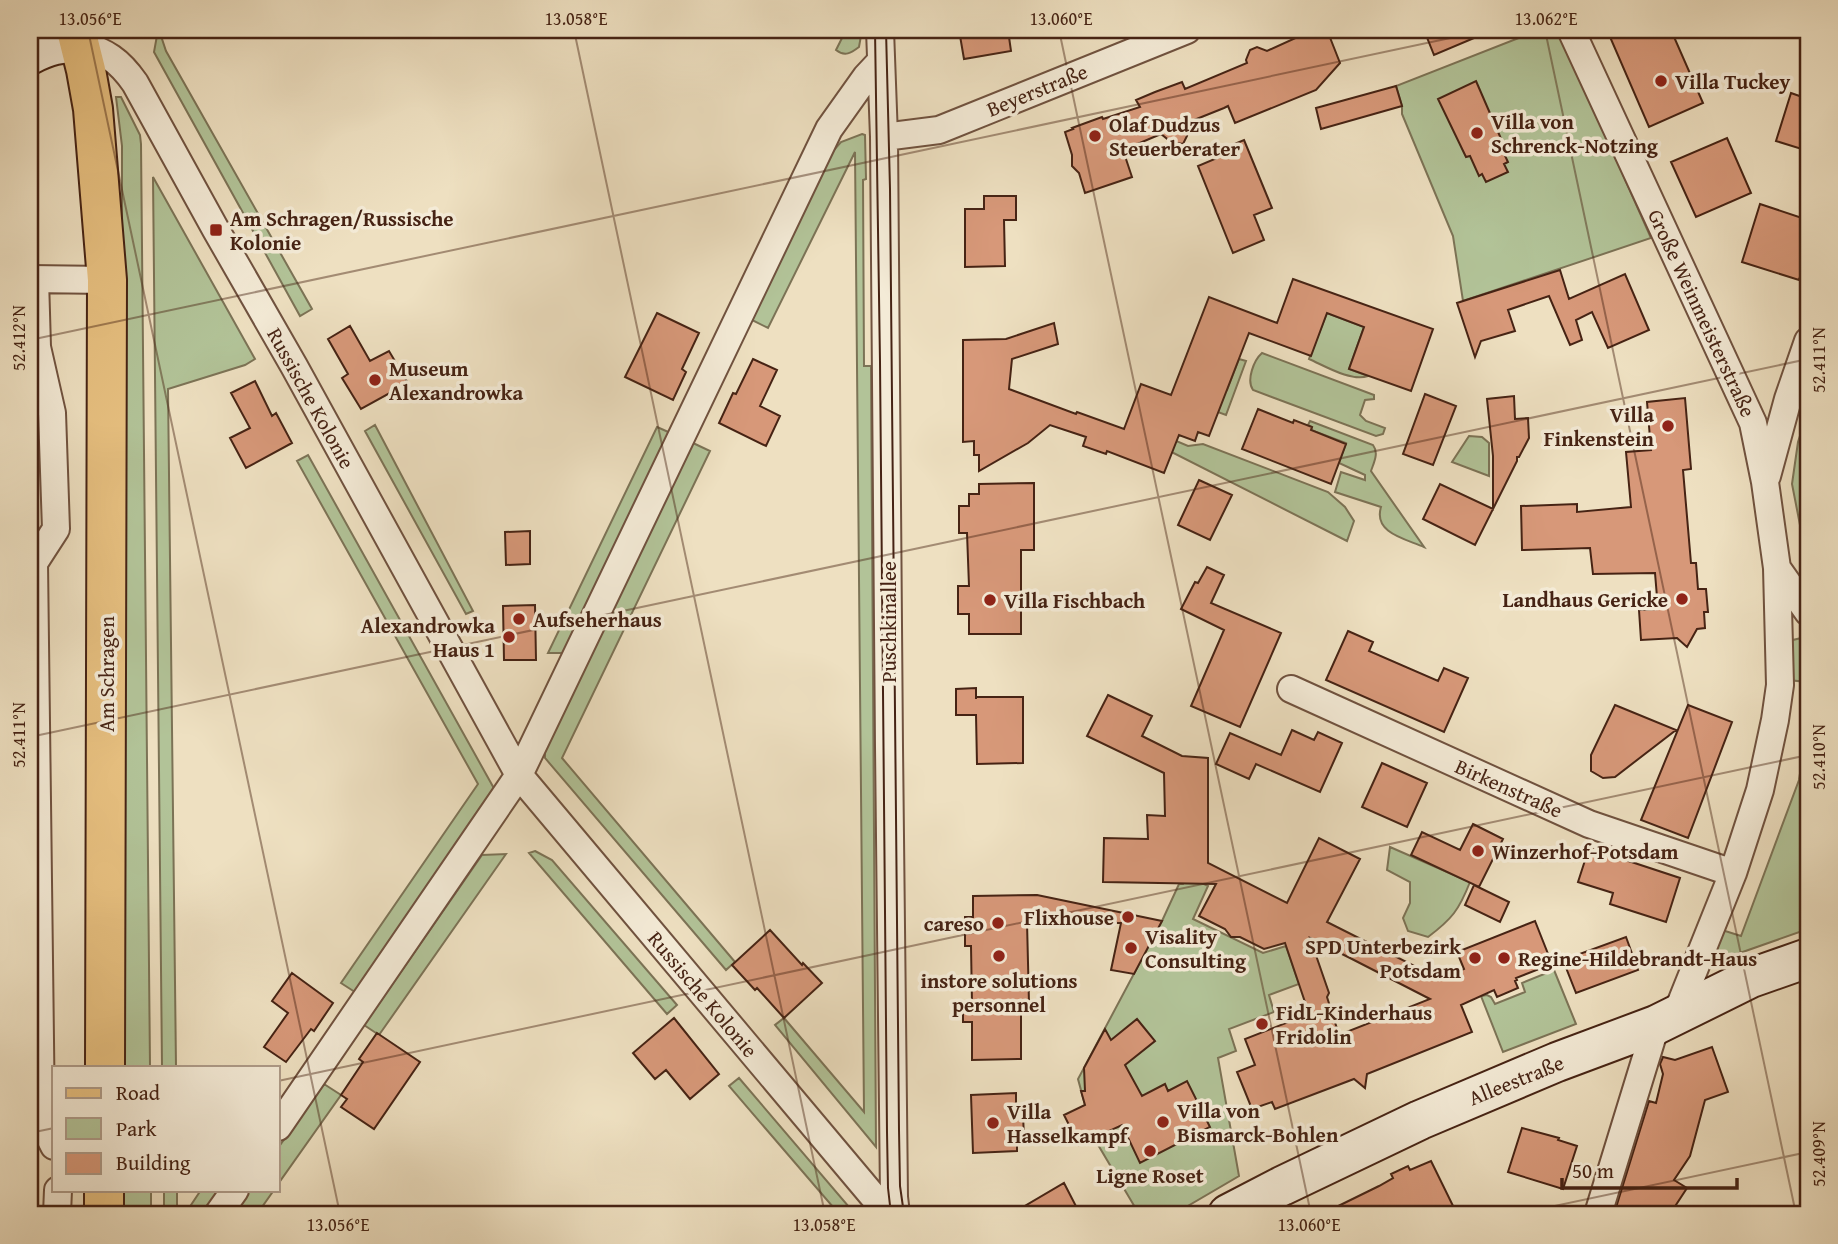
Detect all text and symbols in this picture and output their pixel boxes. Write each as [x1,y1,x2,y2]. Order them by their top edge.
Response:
text: 13.056°E [58,5,122,32]
text: 13.058°E [544,5,608,32]
text: 13.060°E [1029,5,1093,32]
text: 13.062°E [1514,5,1578,32]
street label: Beyerstraße [982,56,1092,124]
place label: Villa Tuckey [1675,66,1791,97]
marker: Villa Tuckey [1653,73,1669,89]
place label: Villa von Schrenck-Notzing [1491,106,1659,161]
place label: Olaf Dudzus Steuerberater [1109,109,1241,164]
marker: Villa von Schrenck-Notzing [1469,125,1485,141]
marker: Olaf Dudzus Steuerberater [1087,128,1103,144]
place label: Am Schragen/Russische Kolonie [230,203,454,258]
street label: Große Weinmeisterstraße [1640,204,1764,422]
marker: Am Schragen/Russische Kolonie [208,222,224,238]
text: 52.412°N [5,305,32,371]
street label: Russische Kolonie [259,322,363,474]
text: 52.411°N [1805,327,1832,393]
place label: Museum Alexandrowka [389,353,523,408]
marker: Museum Alexandrowka [367,372,383,388]
place label: Villa Finkenstein [1544,399,1655,454]
marker: Villa Finkenstein [1660,418,1676,434]
street label: Puschkinallee [873,561,904,683]
place label: Landhaus Gericke [1503,584,1668,615]
place label: Villa Fischbach [1004,585,1146,616]
marker: Landhaus Gericke [1674,591,1690,607]
marker: Villa Fischbach [982,592,998,608]
place label: Aufseherhaus [533,604,662,635]
place label: Alexandrowka Haus 1 [361,610,495,665]
marker: Aufseherhaus [511,611,527,627]
street label: Am Schragen [91,616,122,732]
marker: Alexandrowka Haus 1 [501,629,517,645]
text: 52.411°N [5,702,32,768]
text: 52.410°N [1805,724,1832,790]
street label: Birkenstraße [1450,751,1568,826]
place label: Winzerhof-Potsdam [1492,836,1678,867]
marker: Winzerhof-Potsdam [1470,843,1486,859]
place label: Flixhouse [1024,902,1114,933]
place label: careso [924,908,984,939]
marker: Flixhouse [1120,909,1136,925]
marker: careso [990,915,1006,931]
place label: Visality Consulting [1145,921,1247,976]
street label: Russische Kolonie [641,924,765,1064]
place label: SPD Unterbezirk Potsdam [1305,931,1462,986]
marker: Visality Consulting [1123,940,1139,956]
place label: Regine-Hildebrandt-Haus [1518,943,1757,974]
marker: instore solutions personnel [991,948,1007,964]
marker: SPD Unterbezirk Potsdam [1467,950,1483,966]
marker: Regine-Hildebrandt-Haus [1496,950,1512,966]
place label: instore solutions personnel [920,965,1078,1020]
place label: FidL-Kinderhaus Fridolin [1276,997,1432,1052]
marker: FidL-Kinderhaus Fridolin [1254,1016,1270,1032]
street label: Alleestraße [1464,1047,1569,1113]
legend [52,1066,280,1192]
text: Road [116,1077,161,1108]
place label: Villa von Bismarck-Bohlen [1177,1095,1339,1150]
place label: Villa Hasselkampf [1007,1096,1130,1151]
text: Park [116,1113,157,1144]
marker: Villa von Bismarck-Bohlen [1155,1114,1171,1130]
marker: Villa Hasselkampf [985,1115,1001,1131]
text: 52.409°N [1805,1121,1832,1187]
marker: Ligne Roset [1142,1143,1158,1159]
scale bar [1562,1146,1736,1190]
text: Building [116,1147,191,1178]
text: 50 m [1572,1155,1614,1186]
place label: Ligne Roset [1096,1160,1204,1191]
text: 13.056°E [306,1211,370,1238]
text: 13.058°E [792,1211,856,1238]
text: 13.060°E [1277,1211,1341,1238]

